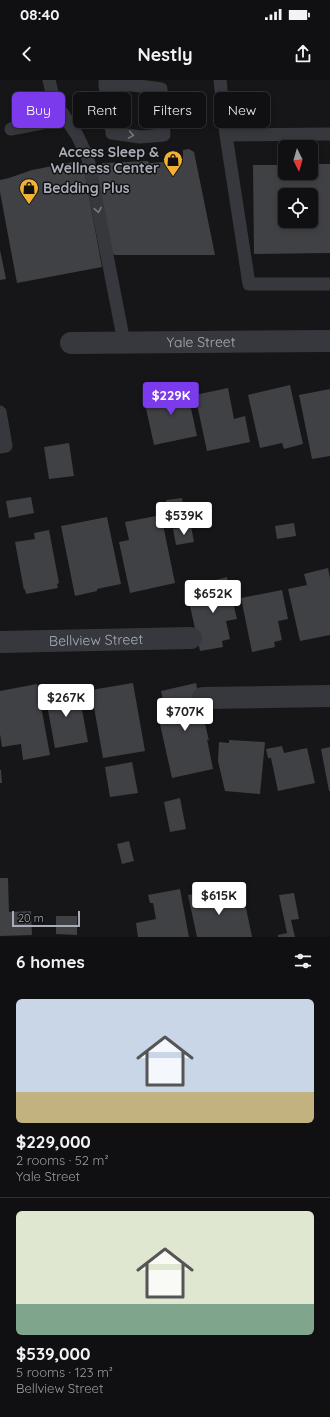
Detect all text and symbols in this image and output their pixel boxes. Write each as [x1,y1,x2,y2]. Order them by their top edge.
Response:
text: 08:40 [20,5,60,24]
icon: back [16,43,38,65]
text: Nestly [137,43,193,66]
icon: share [292,43,314,65]
chip: Buy [12,92,65,128]
chip: Rent [73,92,131,128]
chip: Filters [139,92,206,128]
chip: New [214,92,270,128]
one-way arrow [128,131,134,139]
north arrow [278,140,318,180]
map controls [278,140,318,228]
place label: Access Sleep & Wellness Center [51,143,159,177]
shop icon: Access Sleep & Wellness Center [162,149,184,177]
shop icon: Bedding Plus [18,177,40,205]
place label: Bedding Plus [43,179,130,197]
button: locate [278,188,318,228]
one-way arrow [93,207,102,213]
street label: Yale Street [166,333,236,351]
pin: $229K [143,382,199,416]
text: $229K [152,387,190,403]
pin: $539K [156,502,212,536]
text: $539K [165,507,203,523]
pin: $652K [185,580,241,614]
text: $652K [194,585,232,601]
street label: Bellview Street [49,630,143,650]
pin: $267K [38,684,94,718]
text: $267K [47,689,85,705]
pin: $707K [157,698,213,732]
text: $707K [166,703,204,719]
pin: $615K [191,882,247,916]
text: $615K [201,887,237,903]
scale bar [12,909,80,928]
text: 20 m [18,911,44,925]
icon: filters [292,950,314,972]
text: 6 homes [16,951,85,972]
icon: home [129,1025,201,1097]
text: $229,000 [16,1131,91,1152]
text: 2 rooms · 52 m² [16,1152,109,1168]
text: Yale Street [16,1168,80,1184]
icon: home [129,1237,201,1309]
text: $539,000 [16,1343,90,1364]
text: 5 rooms · 123 m² [16,1364,113,1380]
text: Bellview Street [16,1380,103,1396]

